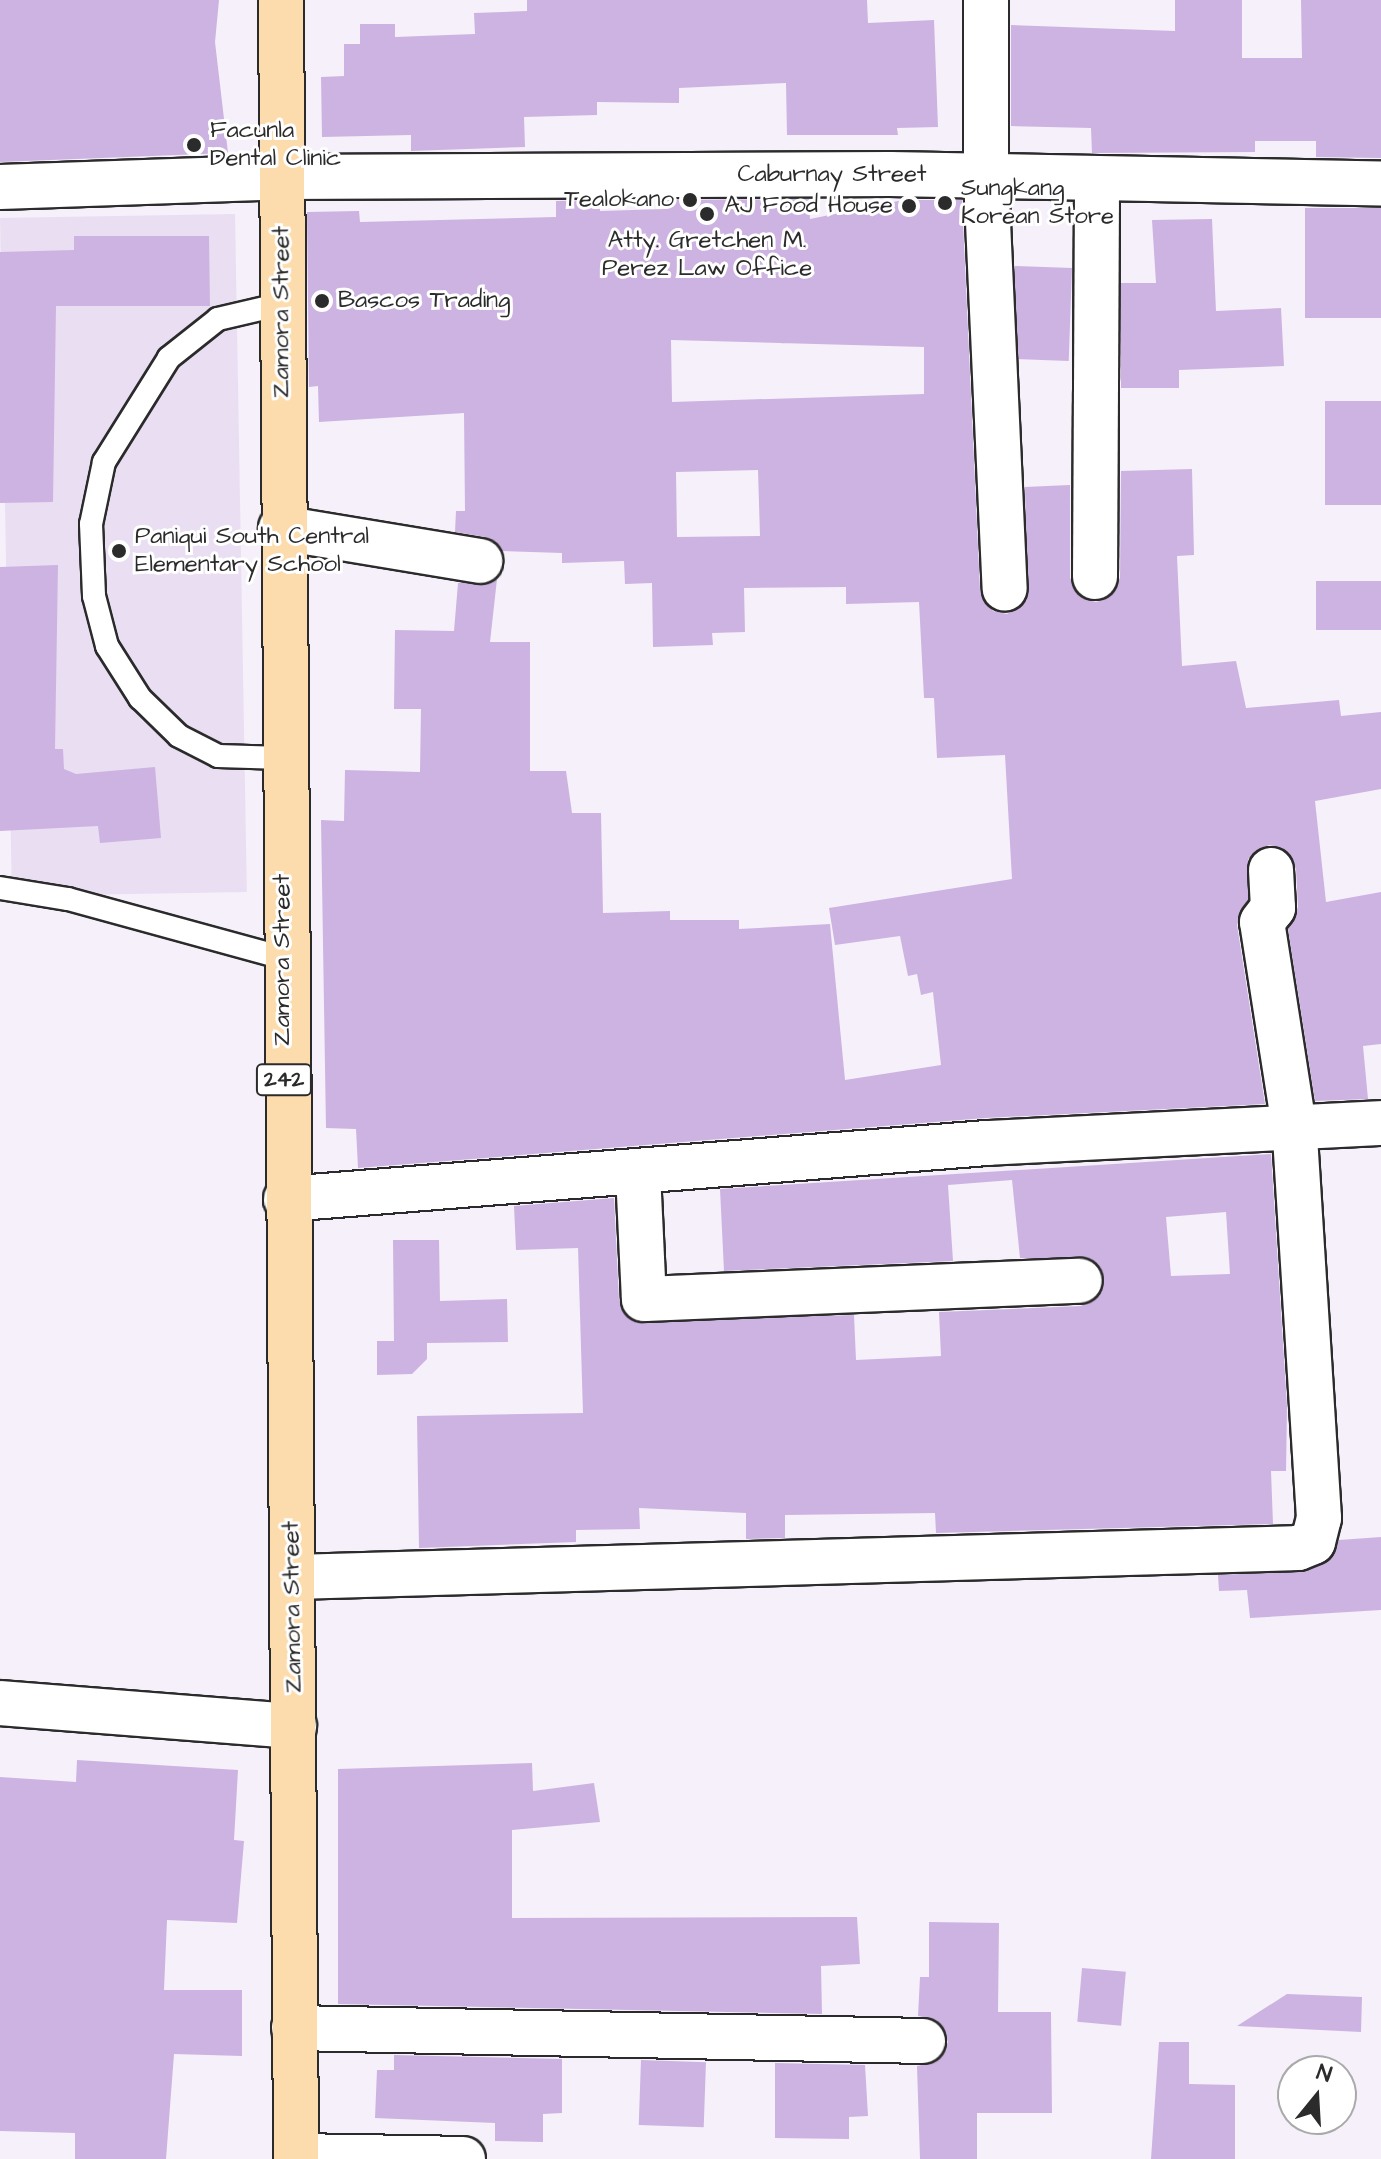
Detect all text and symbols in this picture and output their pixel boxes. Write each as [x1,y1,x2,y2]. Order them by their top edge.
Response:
place label: Facunla Dental Clinic [210,117,341,173]
marker: Facunla Dental Clinic [185,136,203,154]
street label: Caburnay Street [737,161,927,189]
place label: Sungkang Korean Store [961,175,1114,231]
place label: Tealokano [564,186,674,214]
marker: Tealokano [681,191,699,209]
place label: AJ Food House [725,192,893,220]
marker: Sungkang Korean Store [936,194,954,212]
marker: AJ Food House [900,197,918,215]
marker: Atty. Gretchen M. Perez Law Office [698,205,716,223]
street label: Zamora Street [268,226,296,398]
place label: Atty. Gretchen M. Perez Law Office [602,227,812,283]
place label: Bascos Trading [338,287,510,315]
marker: Bascos Trading [313,292,331,310]
place label: Paniqui South Central Elementary School [135,523,369,579]
marker: Paniqui South Central Elementary School [110,542,128,560]
street label: Zamora Street [269,874,297,1046]
road number: 242 [254,1062,314,1098]
street label: Zamora Street [277,1521,309,1693]
north arrow [1277,2055,1357,2135]
text: N [1313,2057,1335,2090]

